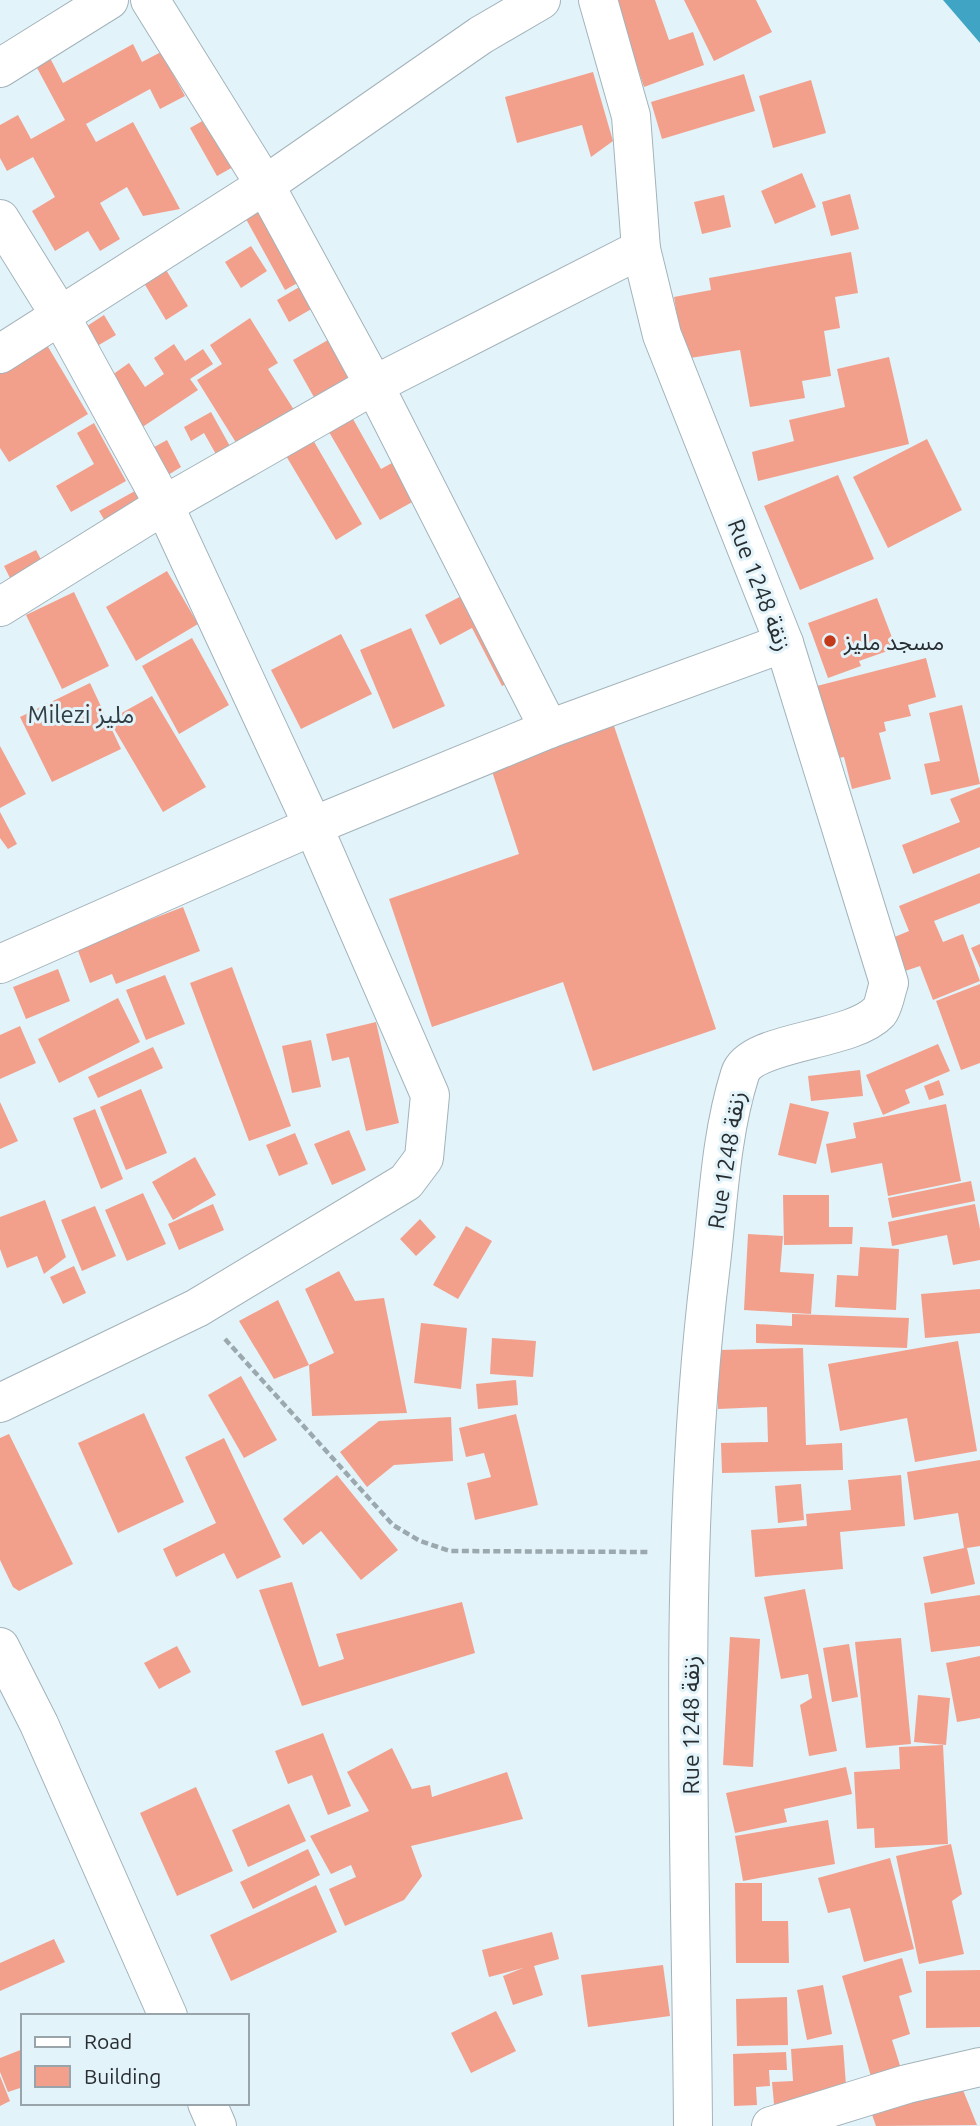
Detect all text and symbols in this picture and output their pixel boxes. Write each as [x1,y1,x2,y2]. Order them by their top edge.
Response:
street label: Rue 1248 زنقة [722,516,797,655]
place label: مسجد مليز [843,629,944,656]
marker: مسجد مليز [822,633,838,649]
district label: Milezi مليز [28,701,134,729]
street label: Rue 1248 زنقة [703,1089,751,1231]
street label: Rue 1248 زنقة [678,1655,705,1795]
legend [21,2014,248,2105]
text: Road [84,2029,132,2053]
text: Building [84,2064,161,2088]

